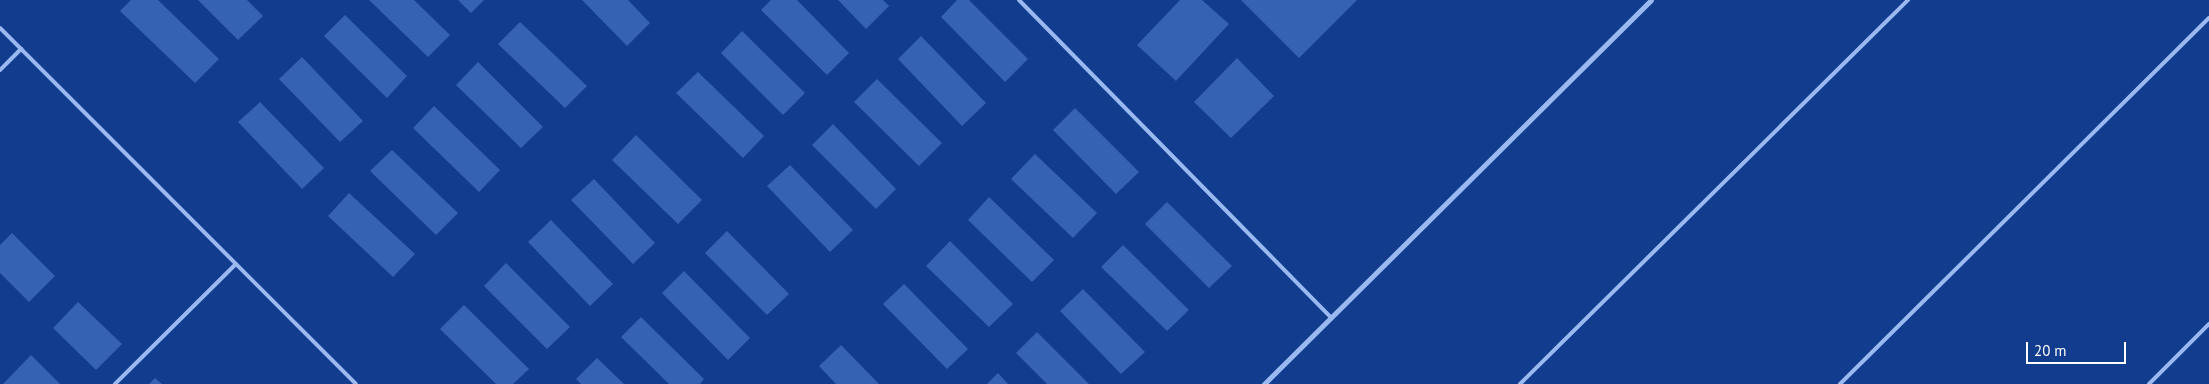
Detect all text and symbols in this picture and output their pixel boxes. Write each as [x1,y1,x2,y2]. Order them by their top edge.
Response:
scale bar [2029,332,2129,364]
text: 20 m [2034,341,2067,360]

